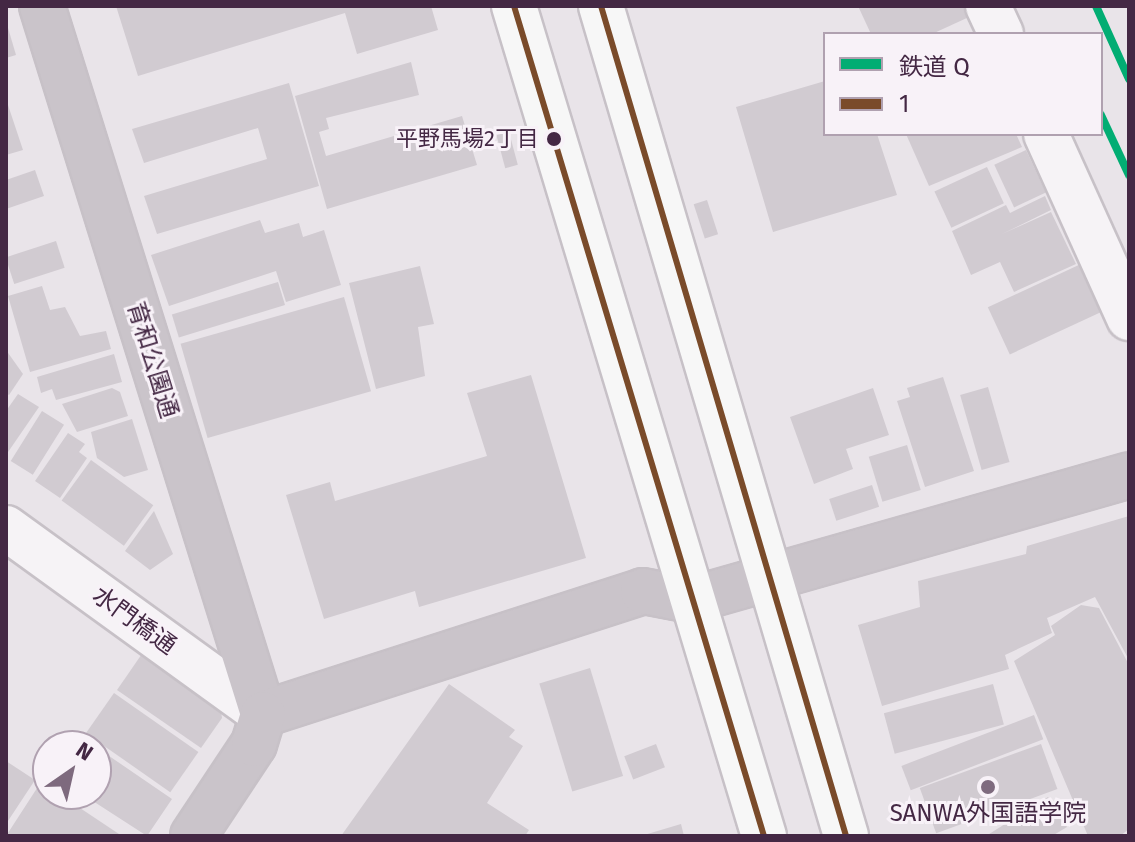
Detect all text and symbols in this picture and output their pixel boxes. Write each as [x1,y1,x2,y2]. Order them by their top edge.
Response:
legend [823,32,1103,136]
text: 鉄道 Q [899,53,970,81]
text: 1 [899,90,909,118]
place label: 平野馬場2丁目 [396,126,539,152]
marker: 平野馬場2丁目 [546,131,562,147]
street label: 育和公園通 [121,298,183,422]
street label: 水門橋通 [87,581,181,661]
north arrow [32,730,112,810]
text: N [71,736,98,767]
marker: SANWA外国語学院 [979,778,997,796]
place label: SANWA外国語学院 [890,800,1086,828]

